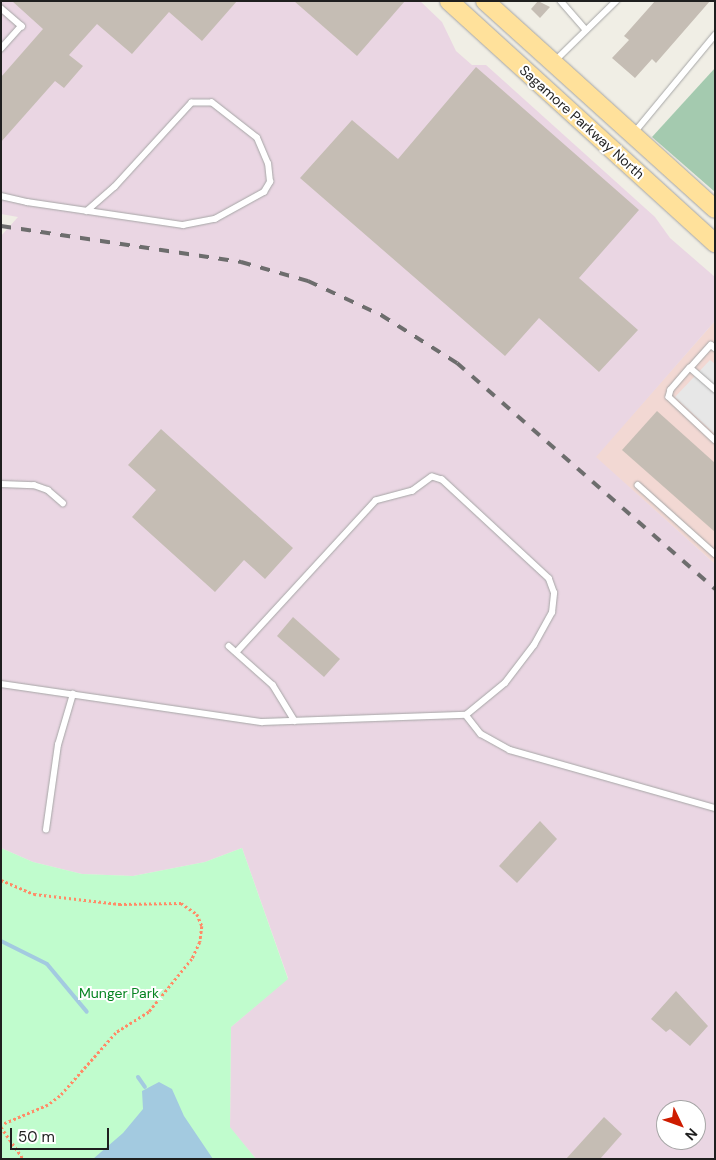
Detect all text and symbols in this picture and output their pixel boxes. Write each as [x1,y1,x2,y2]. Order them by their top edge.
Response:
street label: Sagamore Parkway North [516,61,648,183]
park label: Munger Park [79,985,159,1001]
north arrow [656,1100,706,1150]
scale bar [12,1118,111,1150]
text: N [681,1125,702,1144]
text: 50 m [18,1127,55,1147]

